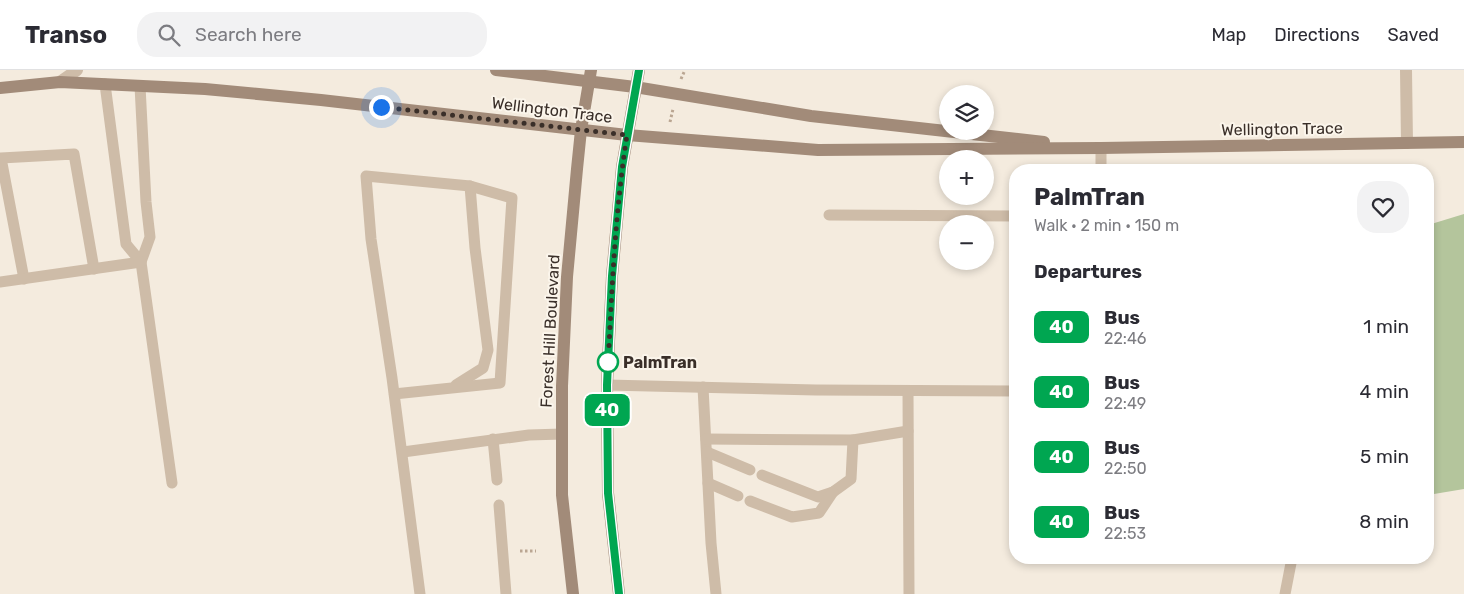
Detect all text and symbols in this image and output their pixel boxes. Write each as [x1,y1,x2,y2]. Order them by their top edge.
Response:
search box [137,12,487,57]
text: Transo [25,21,107,49]
icon: search [155,21,183,49]
text: Search here [195,23,302,46]
text: Map [1211,24,1246,46]
text: Directions [1274,24,1360,46]
text: Saved [1388,24,1439,46]
map controls [939,85,994,270]
button: layers [939,85,994,140]
street label: Wellington Trace [491,93,614,127]
your location [369,95,394,120]
street label: Wellington Trace [1221,118,1343,140]
button: + [939,150,994,205]
button: heart [1357,181,1409,233]
text: PalmTran [1034,183,1145,211]
button: − [939,215,994,270]
text: Walk · 2 min · 150 m [1034,216,1179,235]
street label: Forest Hill Boulevard [536,254,564,408]
text: Departures [1034,260,1142,283]
text: Bus [1104,306,1140,329]
text: 1 min [1363,315,1409,338]
text: 40 [1049,316,1074,338]
text: 22:46 [1104,329,1146,348]
marker: PalmTran [597,351,619,373]
place label: PalmTran [623,353,697,372]
text: Bus [1104,371,1140,394]
text: 4 min [1360,380,1409,403]
text: 40 [1049,381,1074,403]
line badge: 40 [584,394,630,426]
text: 22:49 [1104,394,1146,413]
text: 40 [595,399,619,421]
text: Bus [1104,436,1140,459]
text: 5 min [1360,445,1409,468]
text: 40 [1049,446,1074,468]
text: 22:50 [1104,459,1147,478]
text: Bus [1104,501,1140,524]
text: 8 min [1359,510,1409,533]
text: 40 [1049,511,1074,533]
text: 22:53 [1104,524,1146,543]

